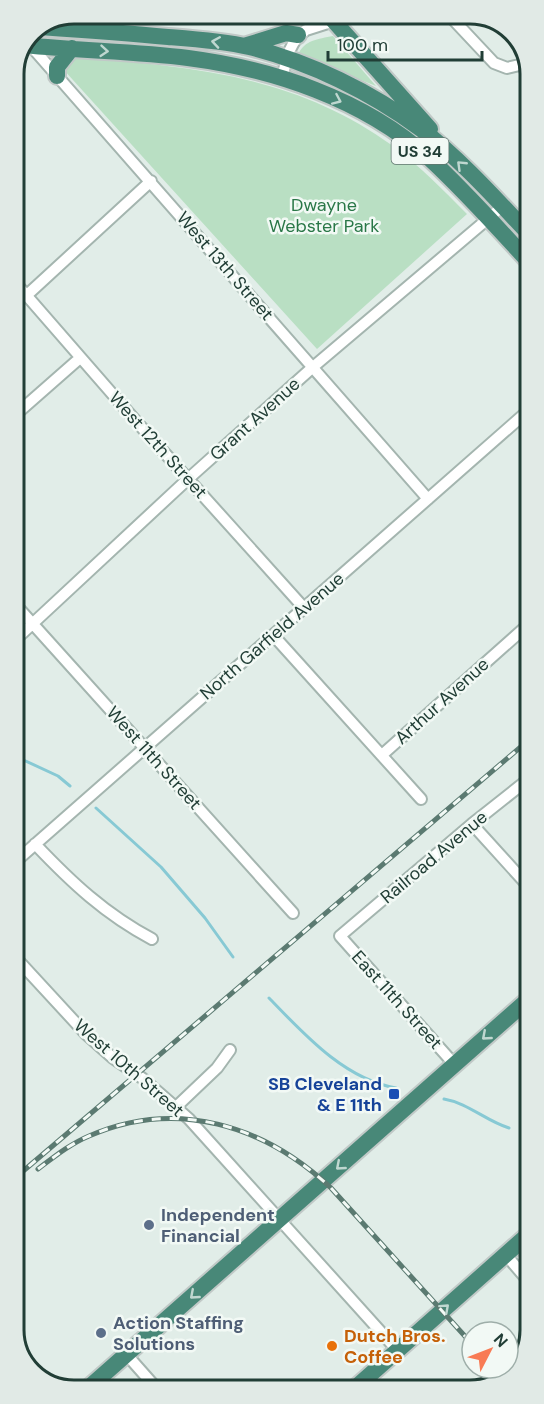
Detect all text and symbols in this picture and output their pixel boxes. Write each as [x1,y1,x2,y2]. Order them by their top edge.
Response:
scale bar [328,24,482,62]
text: 100 m [337,33,388,57]
one-way arrow [212,37,221,49]
one-way arrow [100,44,109,57]
one-way arrow [331,93,342,105]
road number: US 34 [392,138,448,164]
one-way arrow [458,162,469,173]
park label: Dwayne Webster Park [269,193,379,238]
street label: West 13th Street [171,207,279,325]
street label: Grant Avenue [205,372,305,466]
street label: West 12th Street [103,386,213,504]
street label: North Garfield Avenue [195,567,349,705]
street label: Arthur Avenue [390,652,494,750]
street label: West 11th Street [101,701,207,815]
street label: Railroad Avenue [376,805,492,909]
street label: East 11th Street [346,946,448,1054]
street label: West 10th Street [69,1014,189,1122]
one-way arrow [482,1029,493,1040]
place label: SB Cleveland & E 11th [268,1072,382,1117]
marker: SB Cleveland & E 11th [387,1087,401,1101]
one-way arrow [336,1159,347,1170]
place label: Independent Financial [161,1203,275,1248]
marker: Independent Financial [142,1218,156,1232]
one-way arrow [191,1288,201,1299]
one-way arrow [439,1304,449,1315]
place label: Action Staffing Solutions [113,1311,244,1356]
north arrow [460,1320,520,1380]
place label: Dutch Bros. Coffee [344,1324,445,1369]
marker: Action Staffing Solutions [94,1326,108,1340]
text: N [489,1329,512,1352]
marker: Dutch Bros. Coffee [325,1339,339,1353]

